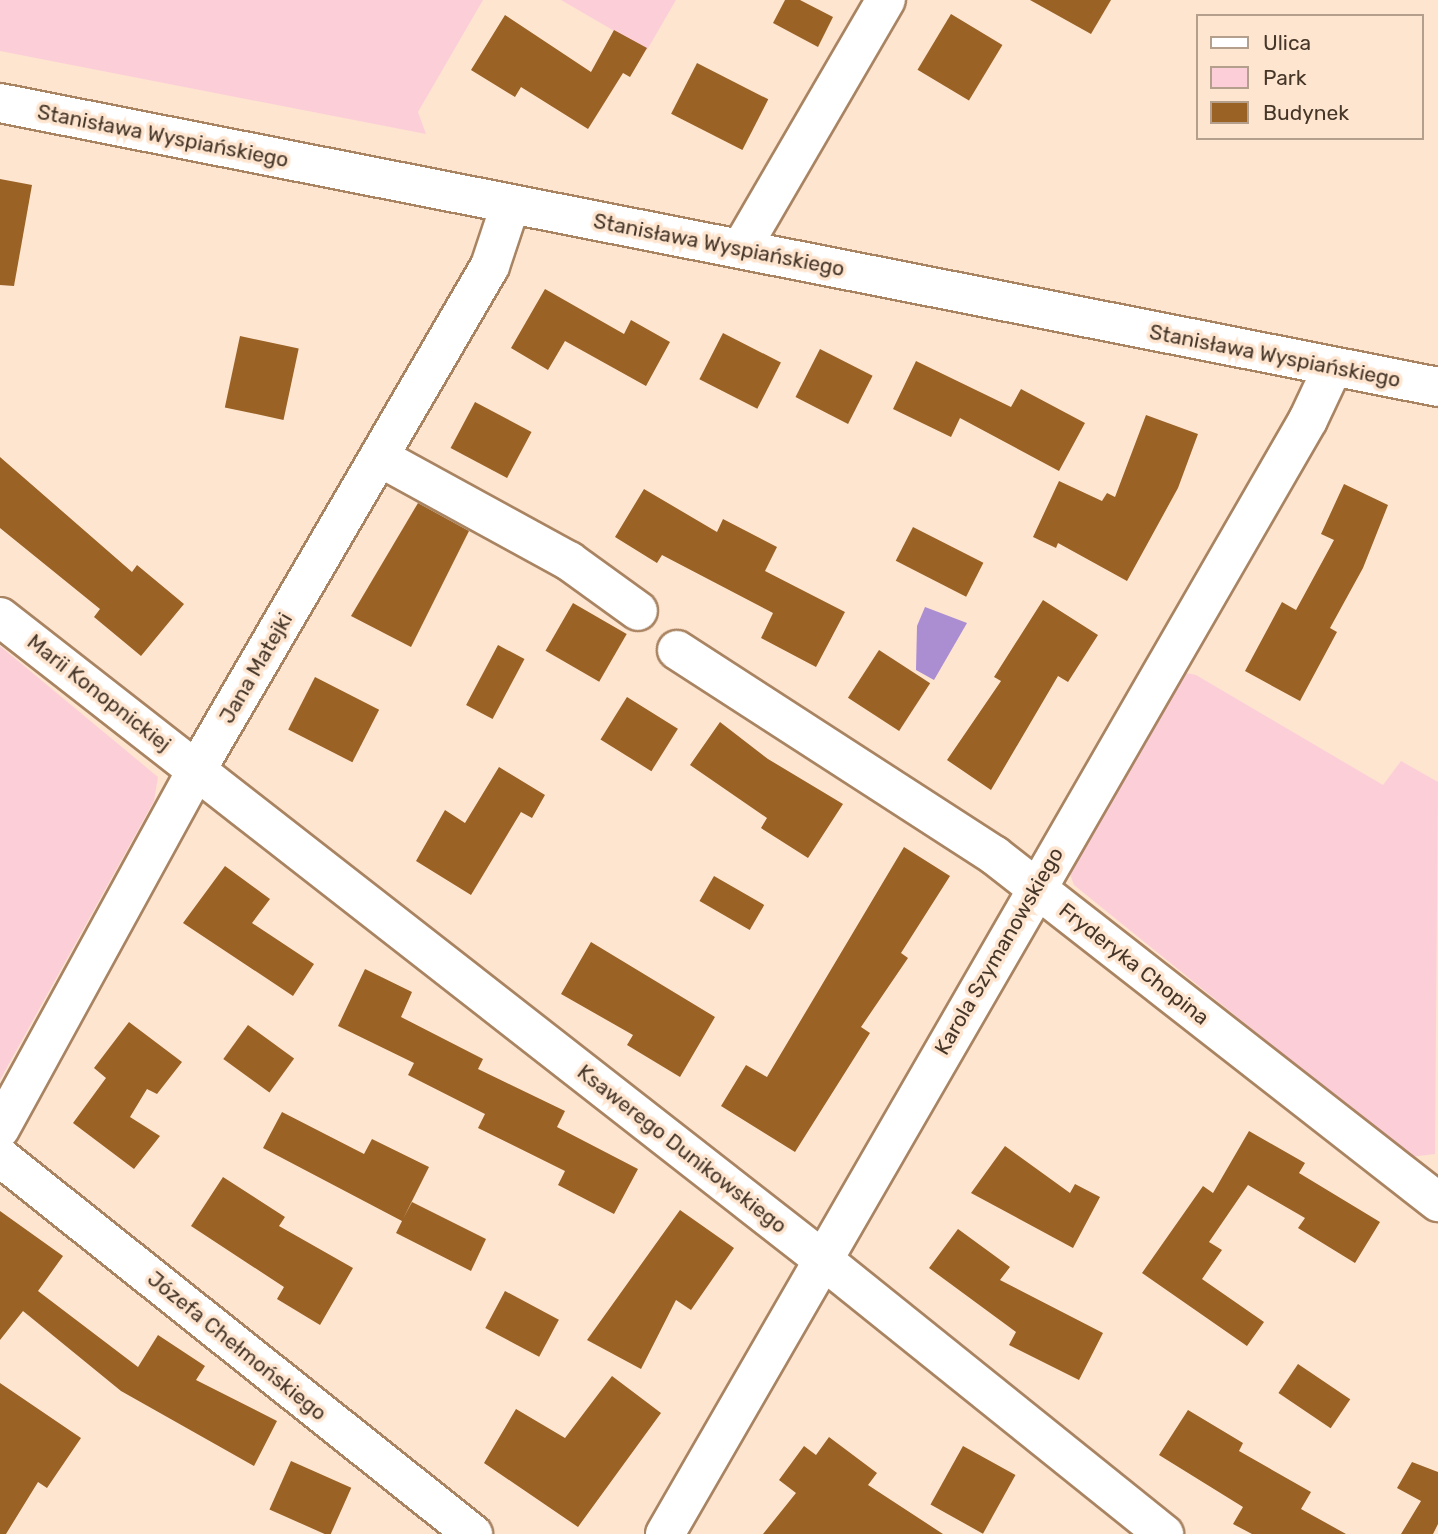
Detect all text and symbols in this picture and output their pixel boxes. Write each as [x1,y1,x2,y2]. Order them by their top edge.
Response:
legend [1196,14,1424,140]
text: Ulica [1263,30,1311,55]
text: Park [1263,65,1307,90]
street label: Stanisława Wyspiańskiego [35,99,291,173]
text: Budynek [1263,100,1349,125]
street label: Stanisława Wyspiańskiego [591,208,847,282]
street label: Stanisława Wyspiańskiego [1147,319,1403,393]
street label: Jana Matejki [214,608,298,728]
street label: Marii Konopnickiej [22,629,176,757]
street label: Karola Szymanowskiego [929,843,1069,1059]
street label: Fryderyka Chopina [1054,898,1214,1030]
street label: Ksawerego Dunikowskiego [572,1059,792,1239]
street label: Józefa Chełmońskiego [142,1266,332,1426]

